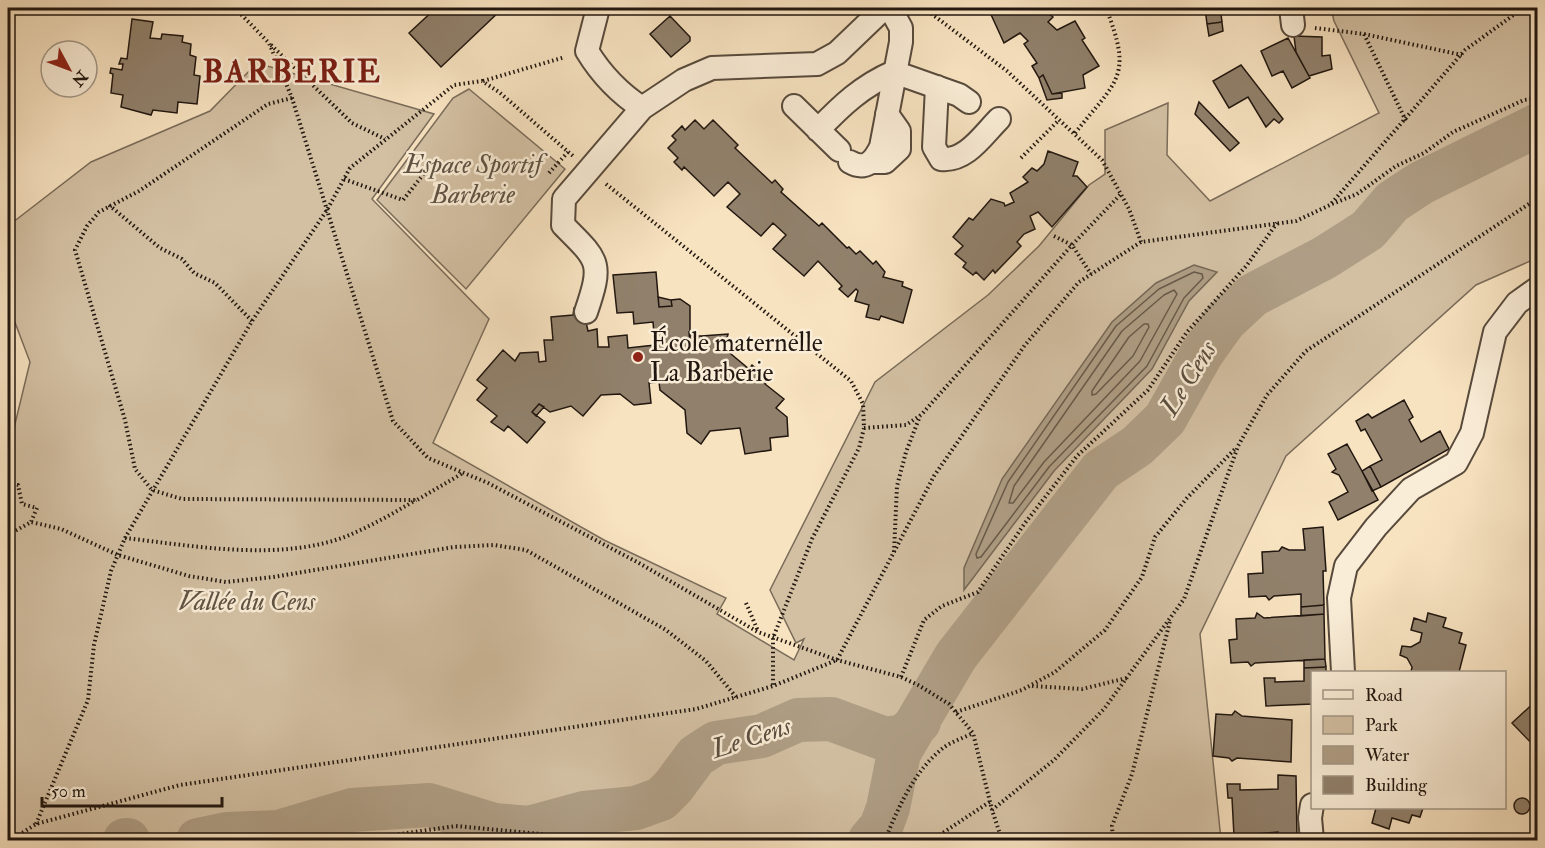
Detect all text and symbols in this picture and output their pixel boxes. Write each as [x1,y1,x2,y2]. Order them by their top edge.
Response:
north arrow [39,39,99,99]
district label: BARBERIE [203,52,381,92]
text: N [67,65,92,91]
park label: Espace Sportif Barberie [402,149,549,211]
place label: École maternelle La Barberie [650,325,823,389]
water label: Le Cens [1152,334,1224,423]
marker: École maternelle La Barberie [631,350,645,364]
park label: Vallée du Cens [179,586,316,618]
legend [1311,671,1506,809]
text: Road [1365,684,1403,707]
water label: Le Cens [706,709,796,766]
text: Park [1365,714,1398,737]
text: Water [1364,744,1409,767]
scale bar [42,770,222,808]
text: Building [1365,774,1428,797]
text: 50 m [51,780,86,803]

